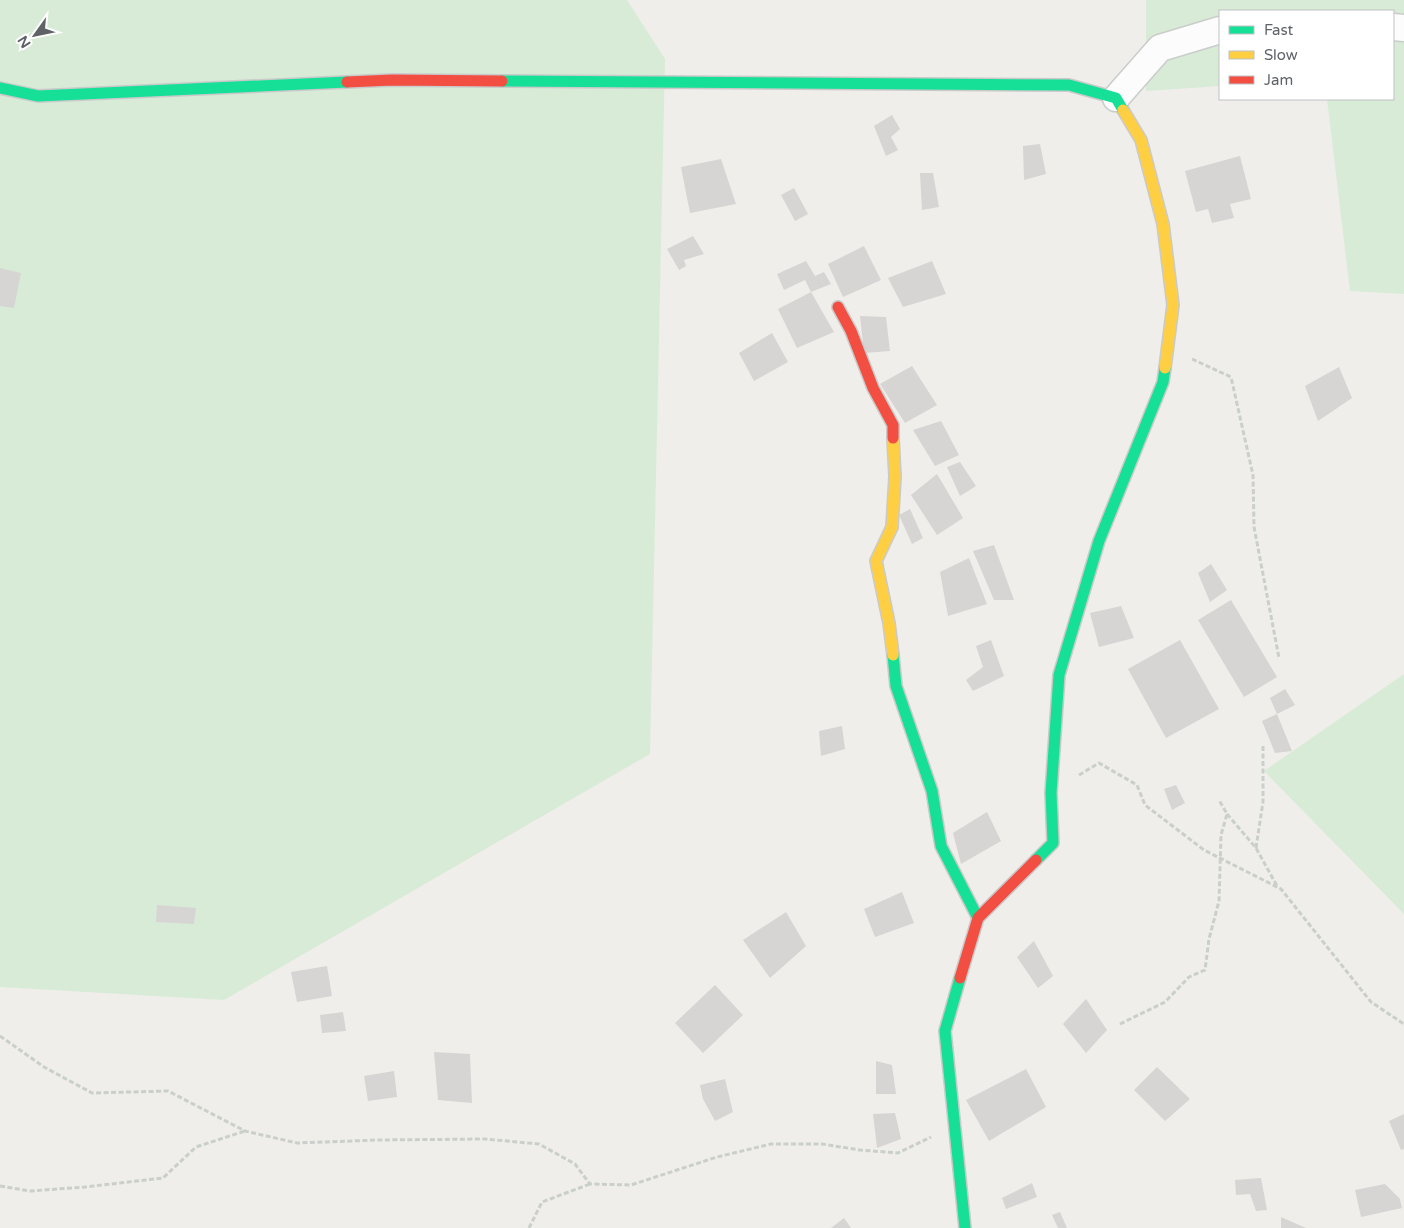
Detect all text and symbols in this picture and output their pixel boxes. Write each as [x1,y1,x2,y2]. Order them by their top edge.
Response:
north arrow [10,10,60,60]
legend [1219,10,1394,100]
text: Fast [1264,21,1294,39]
text: N [14,32,35,51]
text: Slow [1264,46,1298,64]
text: Jam [1264,71,1293,89]

